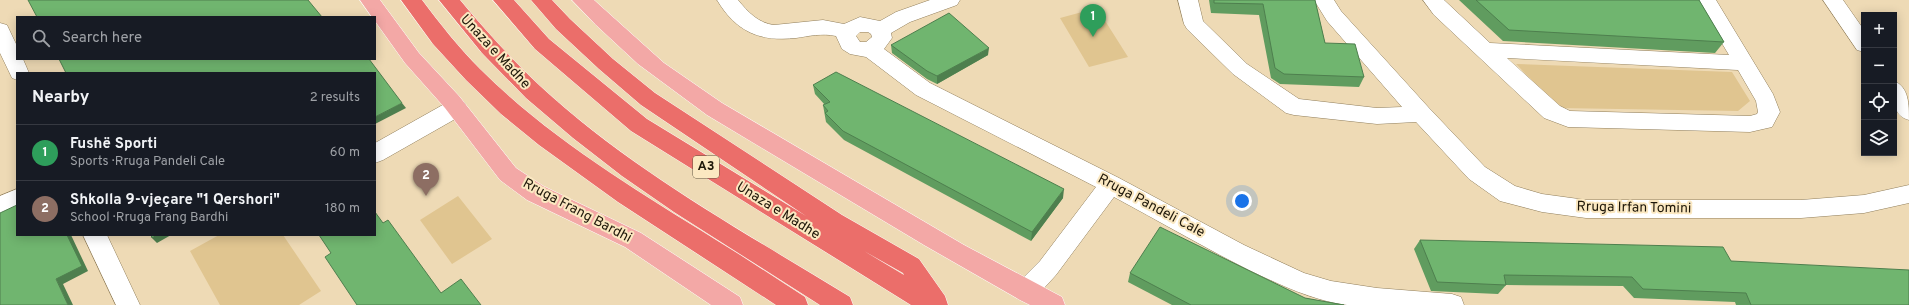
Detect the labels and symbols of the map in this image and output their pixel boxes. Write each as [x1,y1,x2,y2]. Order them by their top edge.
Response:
pin: 1 [1080,4,1106,37]
street label: Unaza e Madhe [456,11,534,93]
road number: A3 [693,156,719,178]
pin: 2 [413,163,439,196]
street label: Rruga Pandeli Cale [1095,171,1207,241]
street label: Rruga Frang Bardhi [520,175,634,247]
street label: Unaza e Madhe [733,179,823,243]
your location [1232,191,1252,211]
street label: Rruga Irfan Tomini [1576,198,1692,218]

